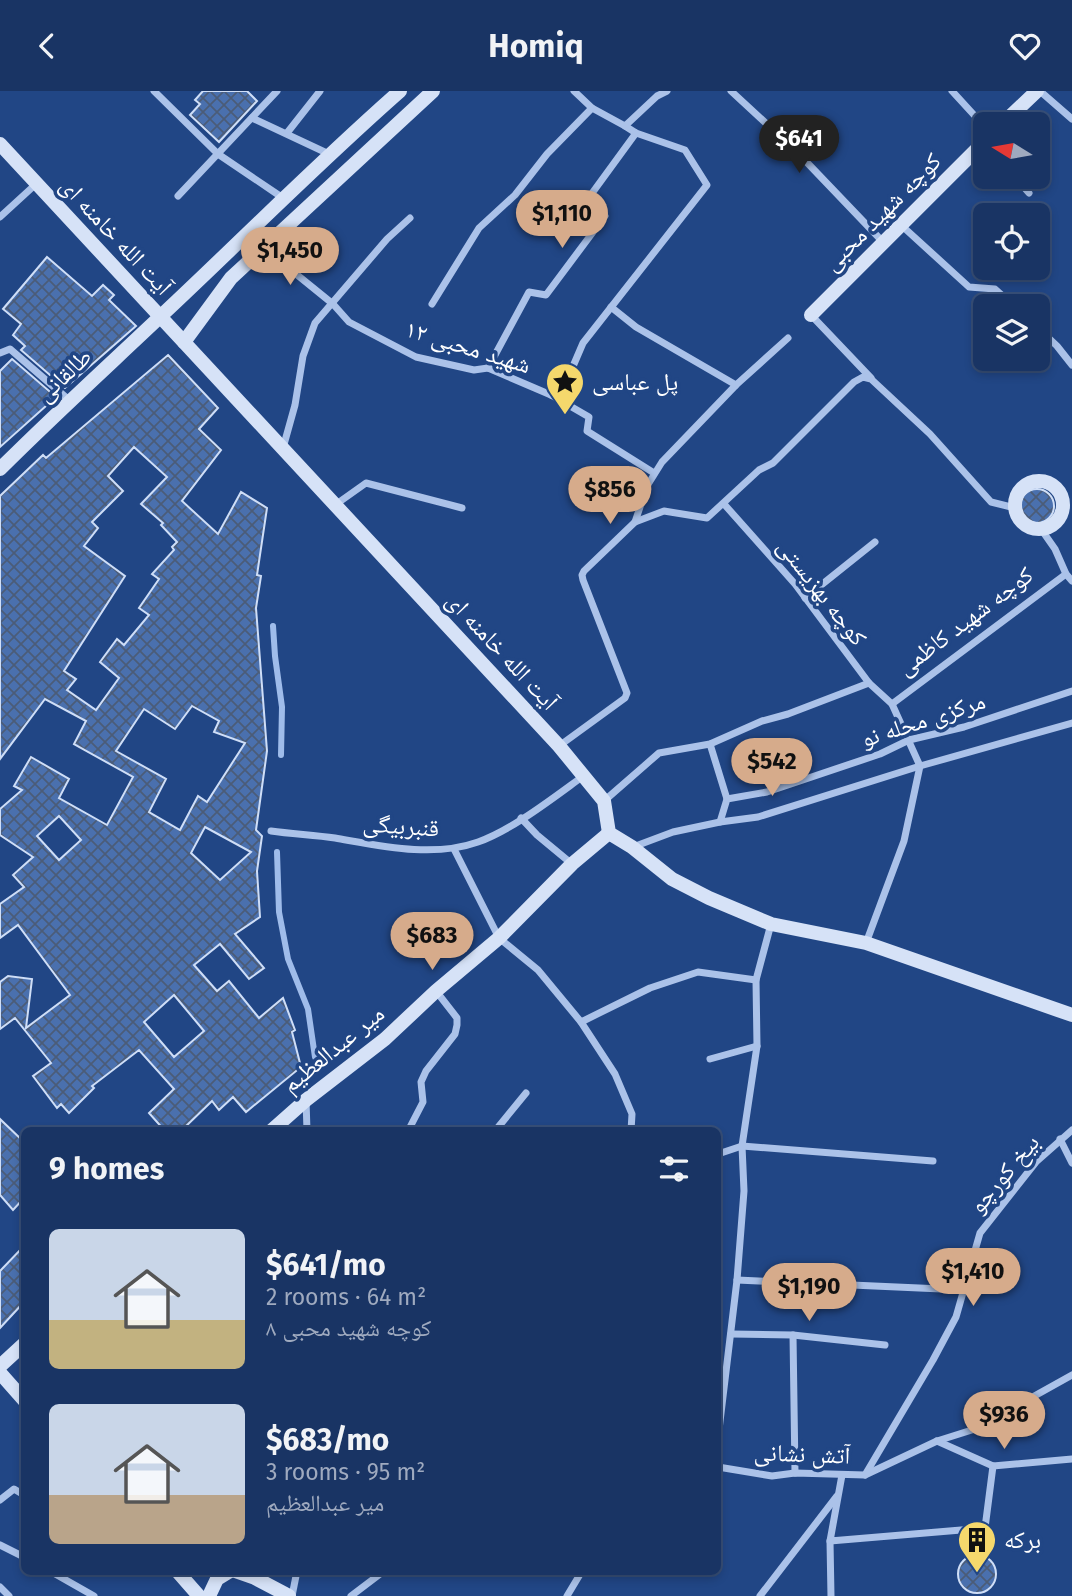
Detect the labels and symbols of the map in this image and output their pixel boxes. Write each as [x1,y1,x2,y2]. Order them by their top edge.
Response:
north arrow [973,112,1050,189]
pin: $641 [758,115,840,175]
street label: کوچه شهید محبی [817,147,947,277]
street label: آیت الله خامنه ای [54,171,178,301]
pin: $1,110 [505,191,619,250]
pin: $1,450 [233,227,347,287]
street label: شهید محبی ۱۲ [402,315,534,379]
street label: طالقانی [31,342,97,408]
place icon: پل عباسی [544,361,586,416]
place label: پل عباسی [592,368,678,396]
pin: $856 [569,467,651,526]
street label: کوچه بهزیستی [771,533,873,651]
street label: کوچه شهید کاظمی [891,561,1039,681]
street label: آیت الله خامنه ای [440,586,564,716]
street label: مرکزی محله نو [857,687,989,753]
pin: $542 [731,739,813,798]
street label: قنبربیگی [362,809,440,843]
pin: $683 [391,913,473,972]
street label: میر عبدالعظیم [276,999,391,1100]
street label: بیخ کورچو [963,1129,1046,1220]
pin: $1,410 [916,1249,1030,1308]
pin: $1,190 [752,1263,866,1323]
pin: $936 [963,1391,1045,1451]
street label: آتش نشانی [753,1438,852,1470]
building icon: برکه [956,1519,998,1574]
place label: برکه [1004,1526,1041,1554]

